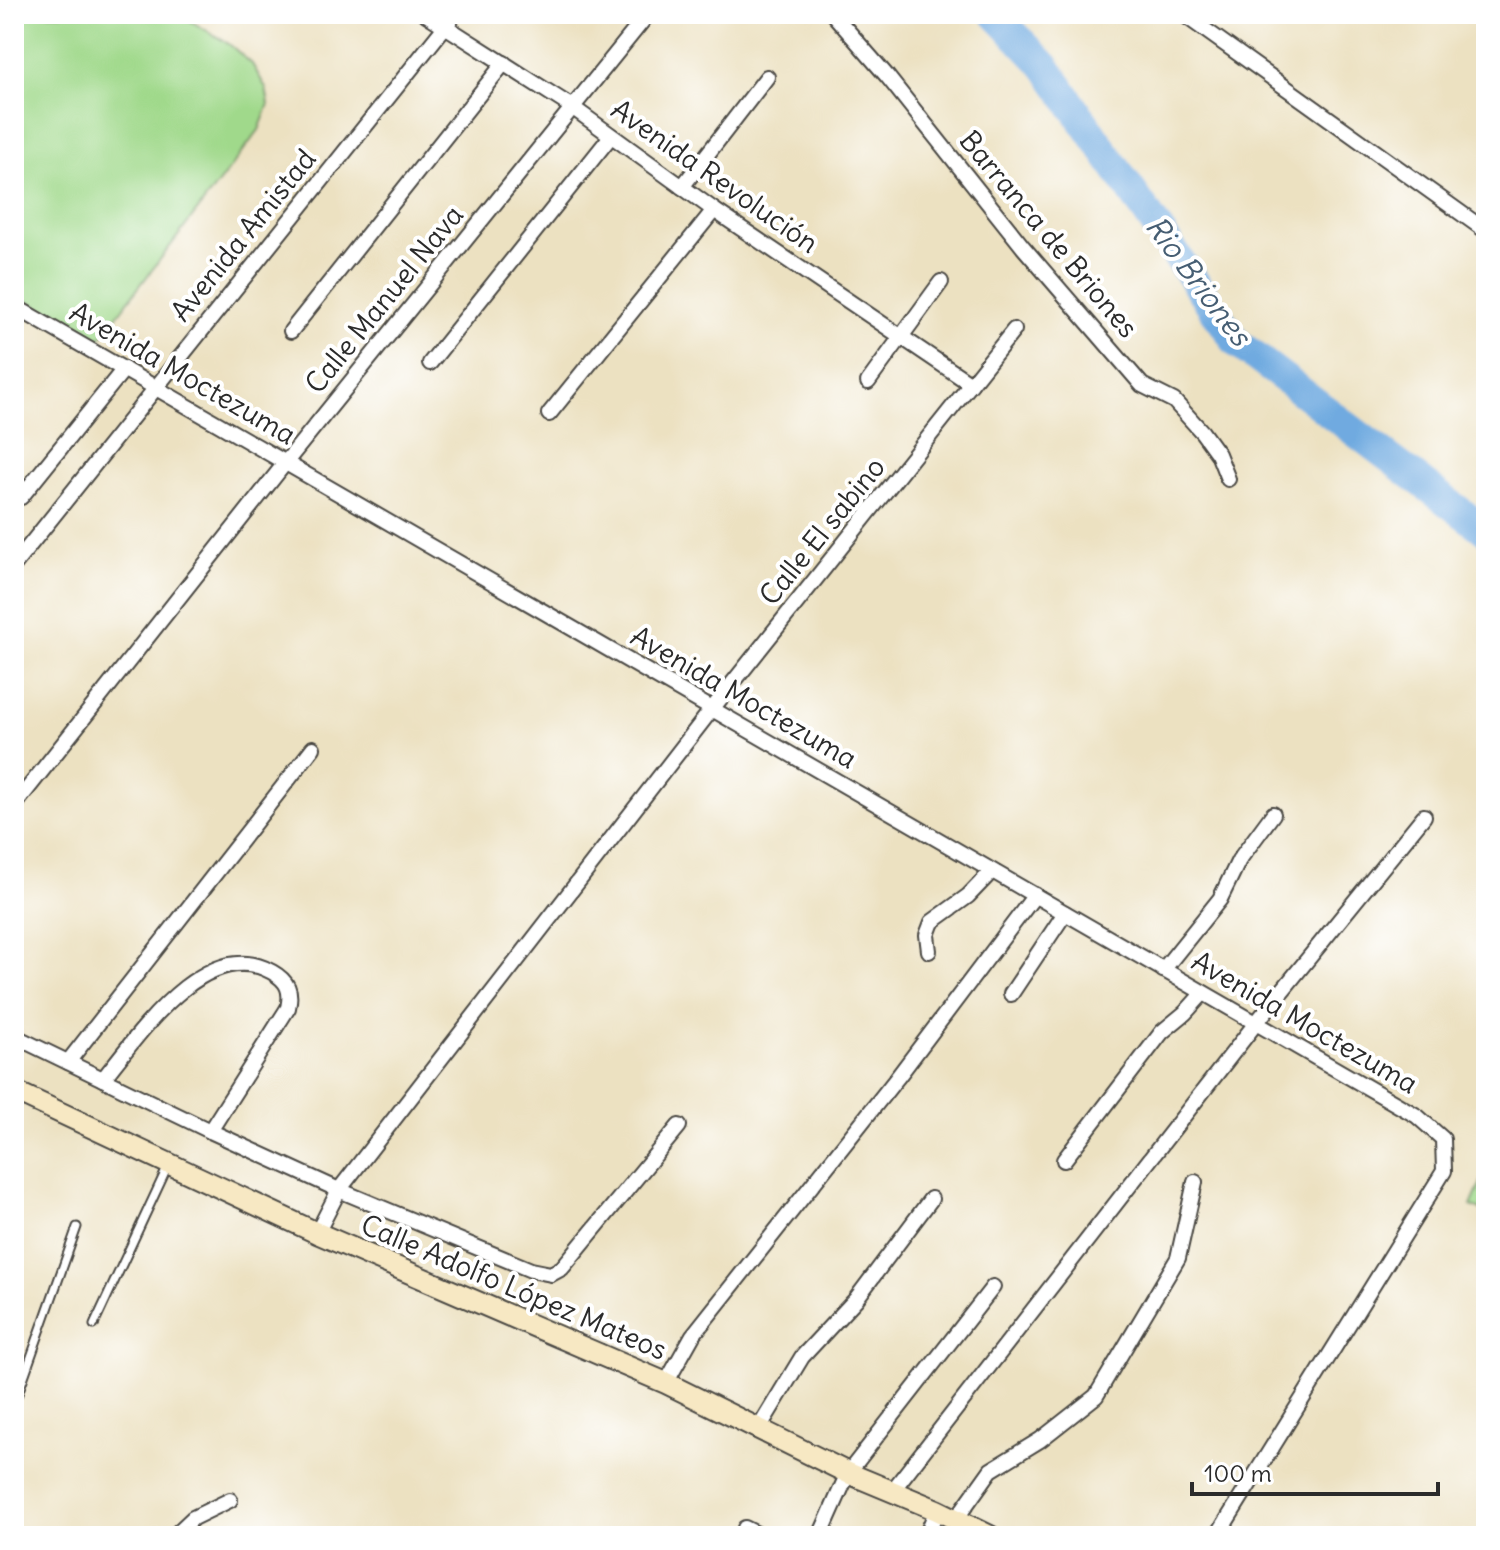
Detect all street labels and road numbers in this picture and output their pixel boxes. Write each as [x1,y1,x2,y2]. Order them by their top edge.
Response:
street label: Avenida Revolución [604,91,826,261]
street label: Barranca de Briones [952,123,1146,345]
street label: Avenida Amistad [162,142,324,328]
street label: Calle Manuel Nava [297,198,471,400]
street label: Avenida Moctezuma [64,294,302,452]
street label: Calle El sabino [751,450,893,612]
street label: Avenida Moctezuma [625,618,863,776]
street label: Avenida Moctezuma [1186,943,1424,1101]
street label: Calle Adolfo López Mateos [356,1206,672,1368]

